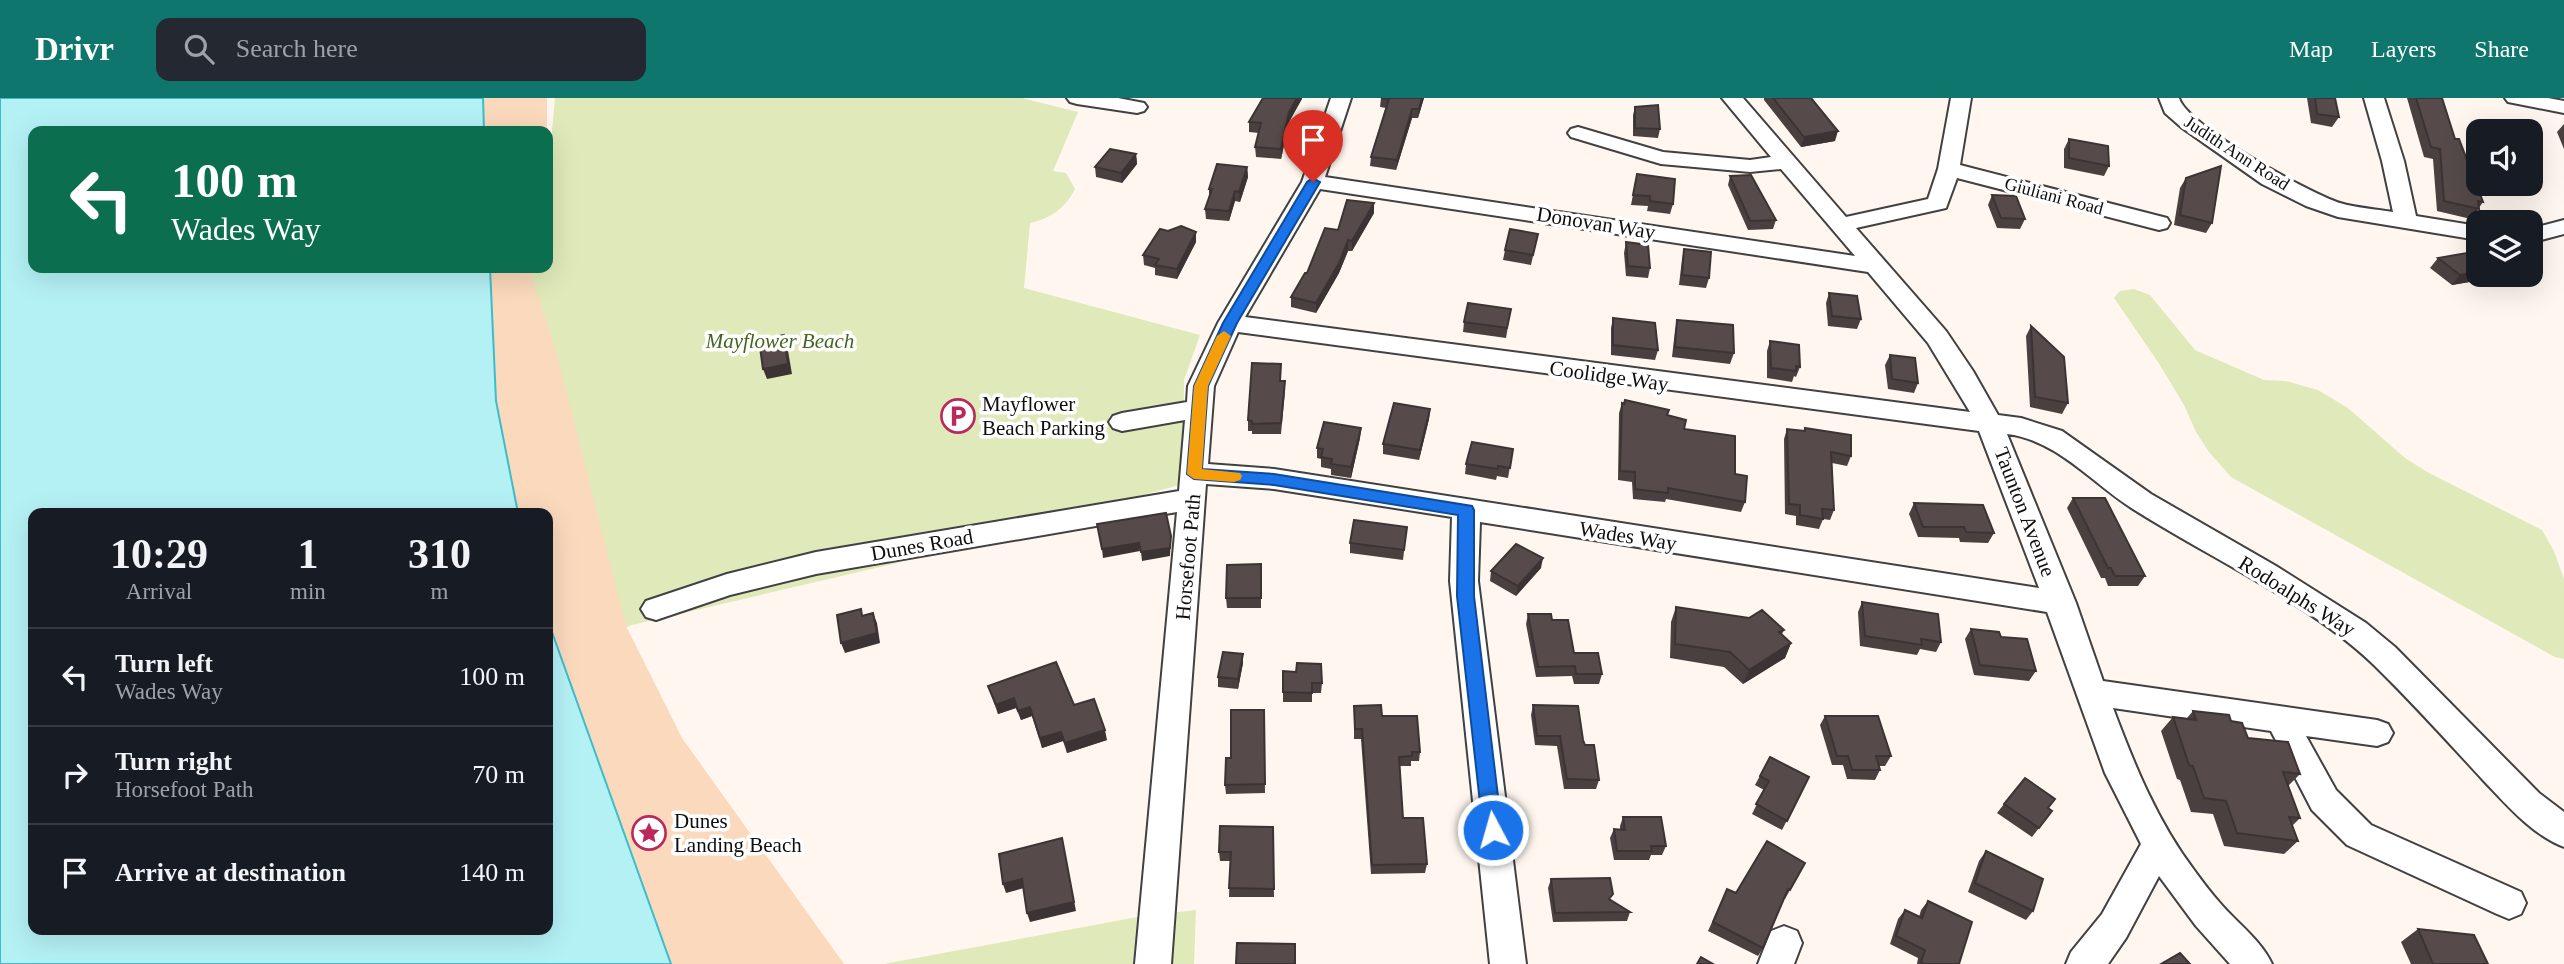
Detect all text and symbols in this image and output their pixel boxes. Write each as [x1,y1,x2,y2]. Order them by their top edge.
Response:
search box [156,18,646,81]
icon: search [180,30,218,68]
text: Drivr [35,31,114,67]
text: Search here [236,34,358,63]
text: Map [2289,36,2333,62]
text: Layers [2371,36,2436,62]
text: Share [2474,36,2529,62]
pin [1283,110,1343,182]
street label: Judith Ann Road [2181,112,2293,194]
map controls [2466,119,2543,287]
button: sound [2466,119,2543,196]
icon: arrive [1294,121,1332,159]
text: 100 m [171,153,298,208]
icon: left [56,154,147,245]
street label: Giuliani Road [2002,173,2106,219]
street label: Donovan Way [1535,202,1658,244]
button: layers [2466,210,2543,287]
text: Wades Way [171,211,321,247]
park label: Mayflower Beach [705,329,854,353]
street label: Coolidge Way [1548,356,1670,396]
place label: Mayflower Beach Parking [982,392,1106,440]
parking icon: Mayflower Beach Parking [939,397,977,435]
street label: Taunton Avenue [1989,444,2061,580]
street label: Horsefoot Path [1171,492,1206,621]
street label: Wades Way [1578,516,1679,556]
street label: Dunes Road [869,524,975,566]
text: 10:29 [110,531,208,577]
text: 1 [297,531,318,577]
text: 310 [408,531,471,577]
street label: Rodoalphs Way [2234,551,2360,642]
text: Arrival [126,579,192,604]
text: min [290,579,326,604]
text: m [430,579,448,604]
text: Turn left [115,649,213,678]
icon: left [56,658,94,696]
text: 100 m [459,662,525,691]
text: Wades Way [115,679,223,704]
text: Turn right [115,747,232,776]
icon: right [56,756,94,794]
text: 70 m [472,760,525,789]
text: Horsefoot Path [115,777,254,802]
position arrow [1456,793,1530,867]
place label: Dunes Landing Beach [674,809,802,857]
place icon: Dunes Landing Beach [630,814,668,852]
icon: arrive [56,854,94,892]
text: Arrive at destination [115,858,346,887]
text: 140 m [459,858,525,887]

